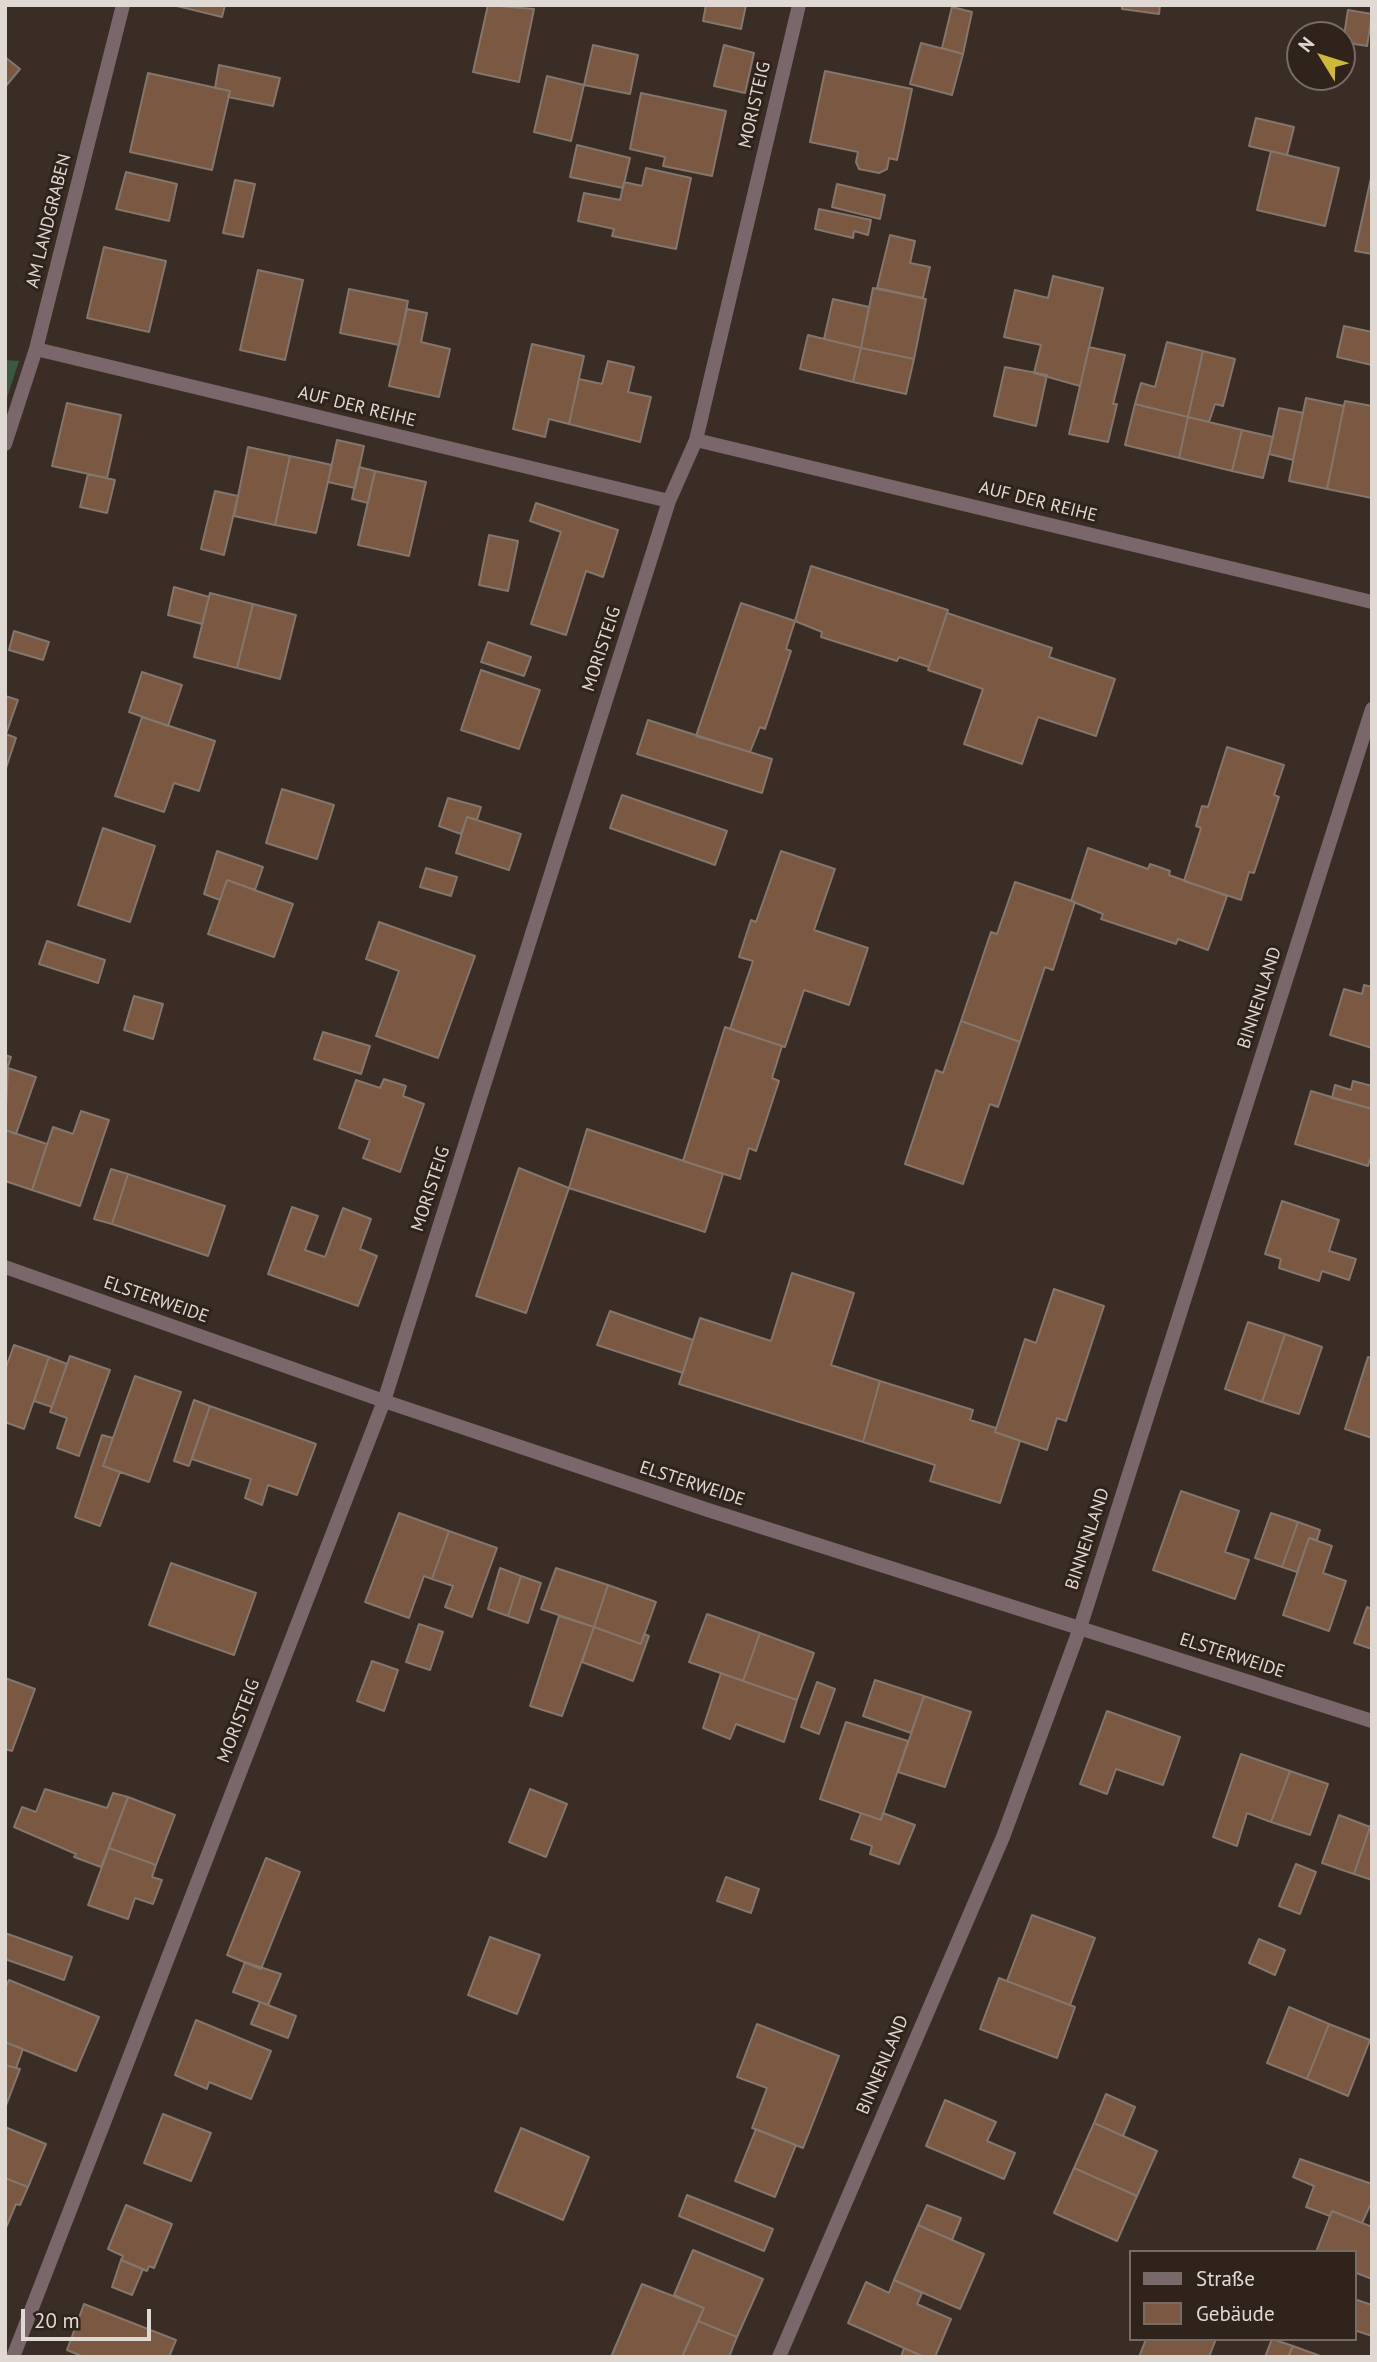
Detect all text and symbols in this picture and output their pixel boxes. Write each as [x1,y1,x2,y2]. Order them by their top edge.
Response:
north arrow [1286,21,1356,91]
text: N [1293,32,1319,57]
street label: MORISTEIG [735,60,775,150]
street label: AM LANDGRABEN [22,152,76,290]
street label: AUF DER REIHE [296,382,418,432]
street label: AUF DER REIHE [977,477,1099,527]
street label: MORISTEIG [578,604,626,694]
street label: BINNENLAND [1233,944,1287,1052]
street label: MORISTEIG [407,1144,455,1234]
street label: ELSTERWEIDE [101,1272,211,1328]
street label: ELSTERWEIDE [637,1457,747,1511]
street label: BINNENLAND [1061,1485,1115,1593]
street label: ELSTERWEIDE [1177,1629,1287,1683]
street label: MORISTEIG [213,1676,265,1766]
street label: BINNENLAND [852,2012,914,2118]
legend [1128,2250,1356,2341]
text: Straße [1196,2265,1255,2292]
scale bar [24,2296,154,2340]
text: Gebäude [1196,2300,1275,2327]
text: 20 m [34,2307,80,2334]

